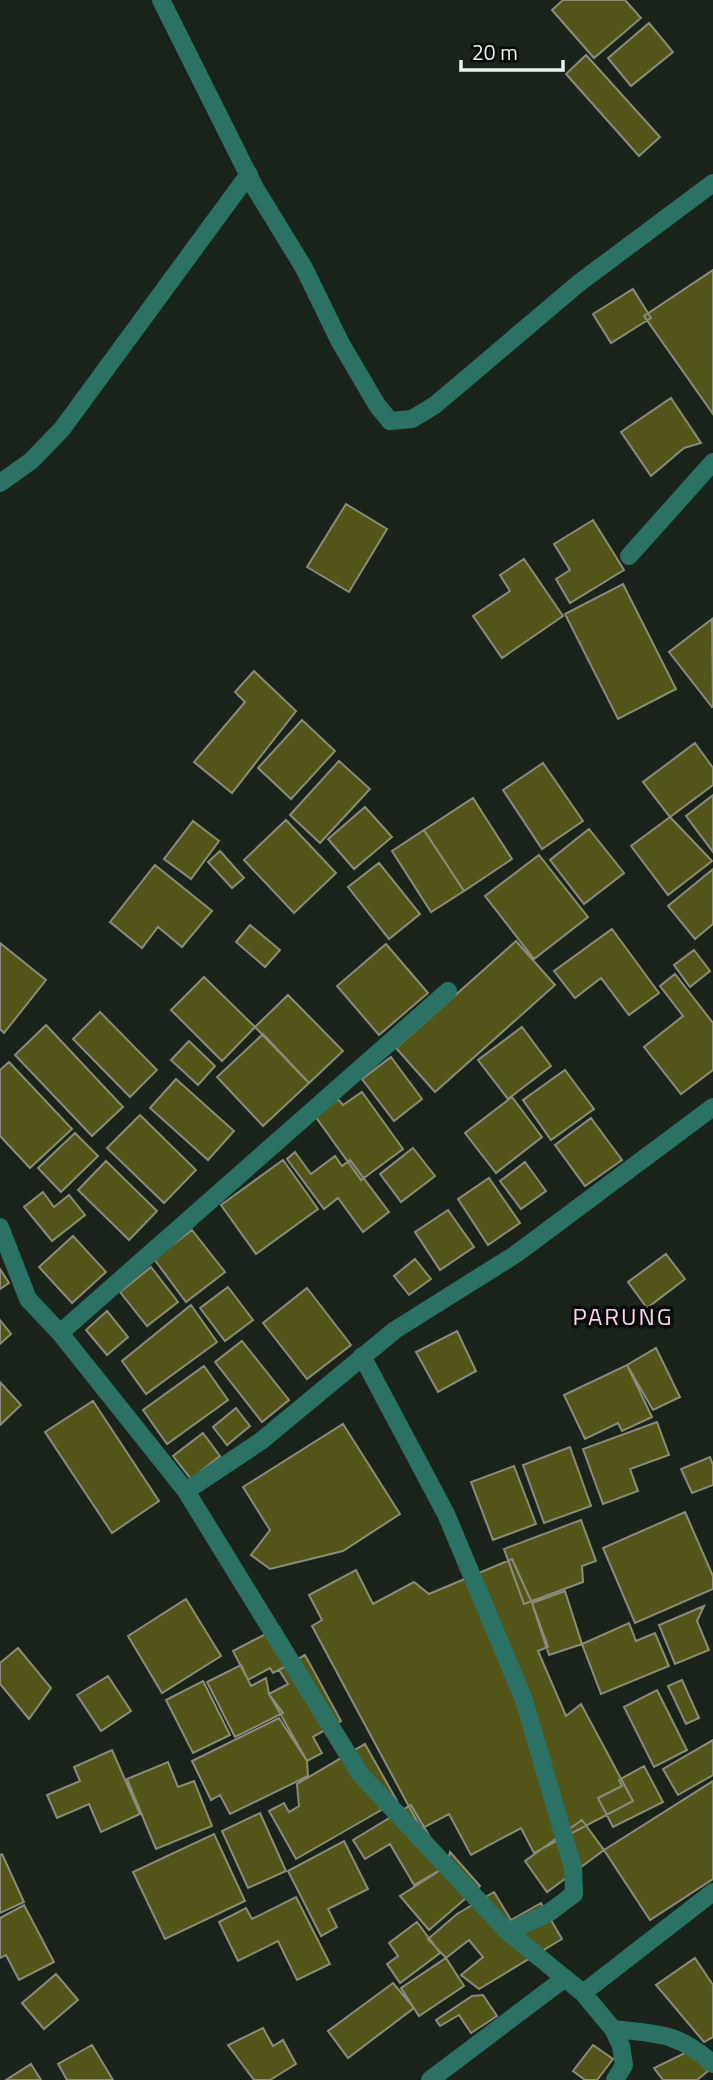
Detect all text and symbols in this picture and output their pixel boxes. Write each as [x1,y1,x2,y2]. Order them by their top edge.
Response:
scale bar [461,28,562,72]
text: 20 m [472,36,518,68]
district label: PARUNG [572,1298,674,1334]

